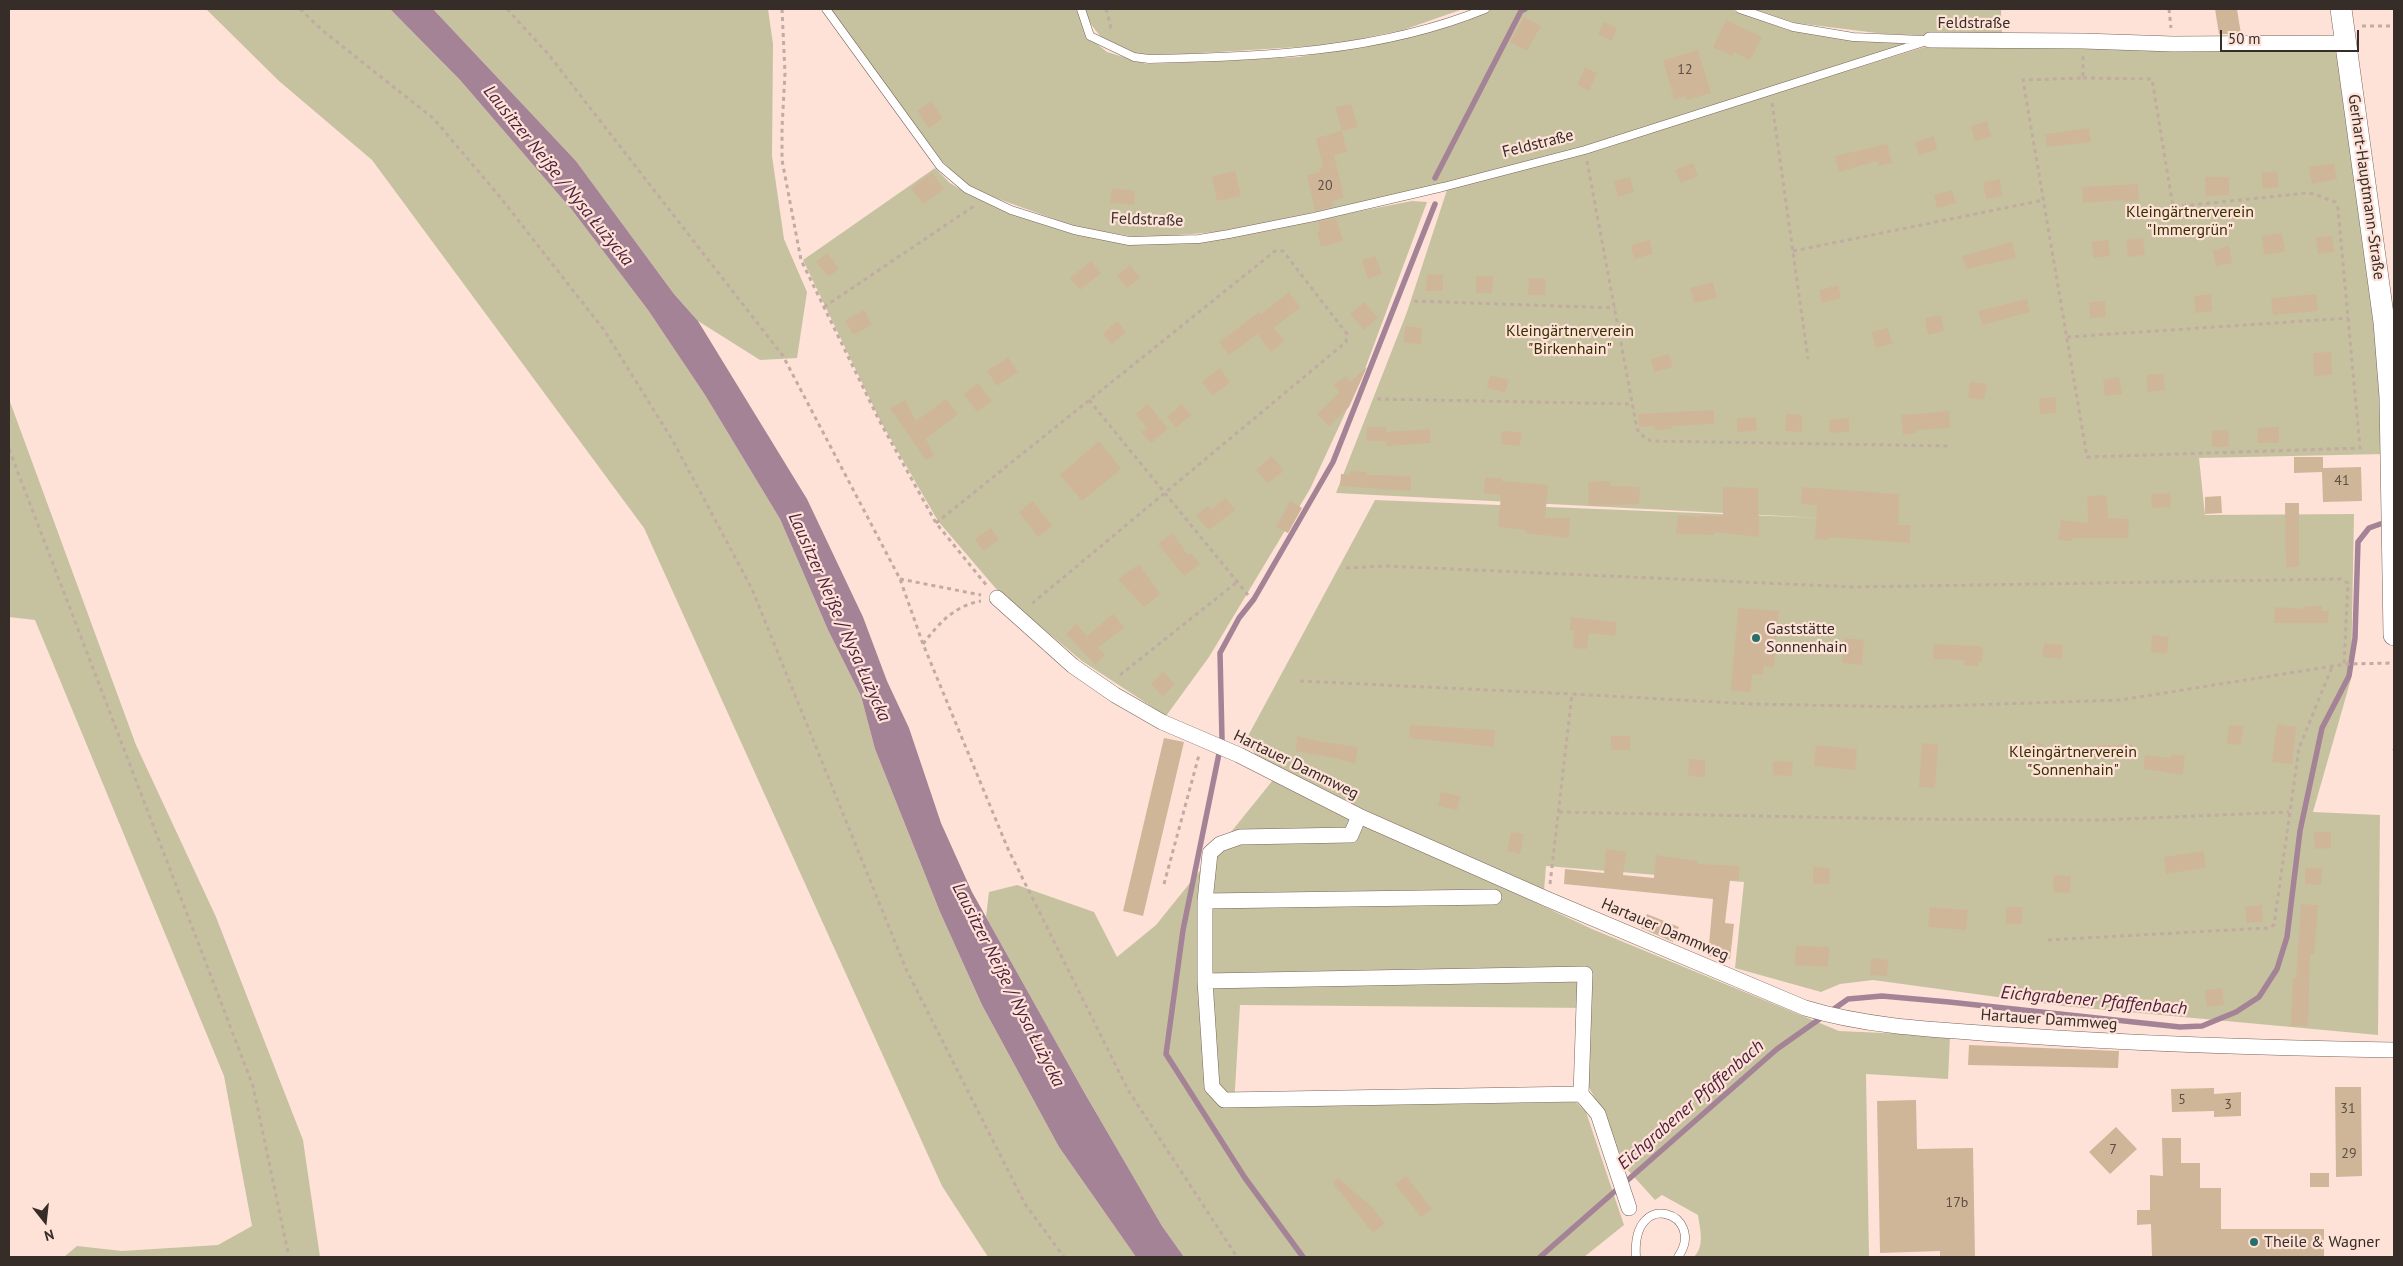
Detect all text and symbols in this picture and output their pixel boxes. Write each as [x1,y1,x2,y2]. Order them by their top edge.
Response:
street label: Feldstraße [1938,13,2010,33]
scale bar [2223,20,2362,52]
text: 50 m [2228,29,2261,48]
house number: 12 [1677,62,1693,78]
water label: Lausitzer Neiße / Nysa Łużycka [478,81,638,271]
street label: Gerhart-Hauptmann-Straße [2343,93,2389,281]
street label: Feldstraße [1500,126,1576,162]
house number: 20 [1317,178,1333,194]
park label: Kleingärtnerverein "Immergrün" [2126,202,2254,240]
street label: Feldstraße [1110,209,1184,231]
park label: Kleingärtnerverein "Birkenhain" [1506,321,1634,359]
house number: 41 [2334,473,2350,489]
water label: Lausitzer Neiße / Nysa Łużycka [783,509,895,725]
place label: Gaststätte Sonnenhain [1766,619,1847,657]
marker: Gaststätte Sonnenhain [1750,632,1762,644]
street label: Hartauer Dammweg [1230,726,1362,804]
park label: Kleingärtnerverein "Sonnenhain" [2009,742,2137,780]
water label: Lausitzer Neiße / Nysa Łużycka [947,879,1069,1091]
street label: Hartauer Dammweg [1598,894,1732,966]
water label: Eichgrabener Pfaffenbach [2000,982,2188,1020]
street label: Hartauer Dammweg [1980,1006,2118,1034]
water label: Eichgrabener Pfaffenbach [1613,1035,1769,1175]
house number: 5 [2178,1092,2186,1108]
house number: 3 [2224,1097,2232,1113]
house number: 31 [2340,1101,2356,1117]
house number: 7 [2109,1142,2117,1158]
house number: 29 [2341,1146,2357,1162]
house number: 17b [1946,1195,1968,1211]
north arrow [20,1196,70,1246]
text: N [42,1225,56,1245]
place label: Theile & Wagner [2264,1232,2380,1252]
marker: Theile & Wagner [2248,1236,2260,1248]

